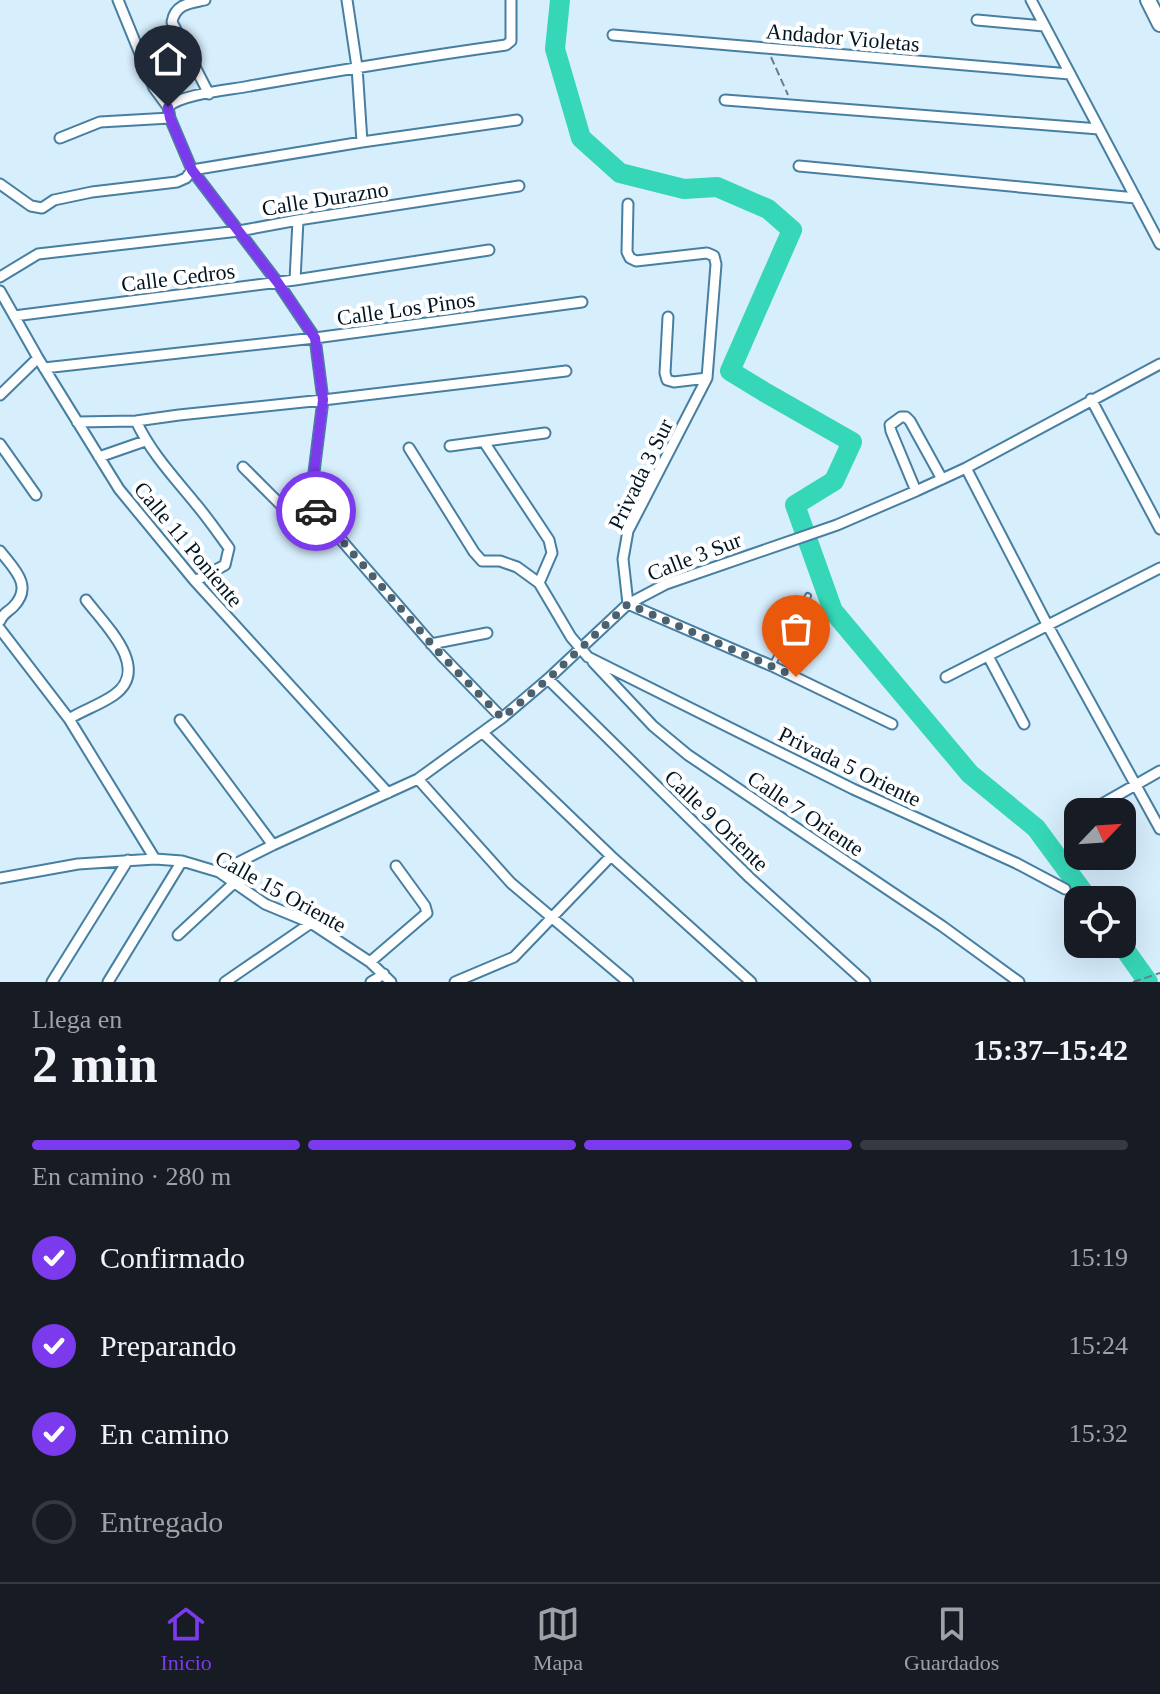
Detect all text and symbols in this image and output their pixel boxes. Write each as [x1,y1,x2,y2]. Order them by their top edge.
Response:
street label: Andador Violetas [765,18,921,57]
pin [134,25,202,107]
icon: home [146,37,190,81]
street label: Calle Durazno [260,176,390,221]
street label: Calle Cedros [120,258,236,297]
street label: Calle Los Pinos [335,286,477,331]
street label: Privada 3 Sur [603,414,678,534]
courier [276,471,356,551]
street label: Calle 11 Poniente [129,477,248,612]
icon: car [294,489,338,533]
street label: Calle 3 Sur [643,527,745,586]
pin [762,595,830,677]
icon: bag [774,607,818,651]
street label: Privada 5 Oriente [775,721,925,812]
street label: Calle 9 Oriente [660,765,774,876]
street label: Calle 7 Oriente [743,765,868,861]
north arrow [1064,798,1136,870]
map controls [1064,798,1136,958]
street label: Calle 15 Oriente [211,845,350,938]
button: locate [1064,886,1136,958]
text: Llega en [32,1005,122,1034]
text: 15:37–15:42 [973,1033,1128,1066]
text: 2 min [32,1036,158,1093]
text: En camino · 280 m [32,1162,231,1191]
icon: check [32,1236,76,1280]
text: Confirmado [100,1241,245,1274]
text: 15:19 [1069,1243,1128,1272]
icon: check [32,1324,76,1368]
text: Preparando [100,1329,237,1362]
text: 15:24 [1069,1331,1128,1360]
icon: check [32,1412,76,1456]
text: En camino [100,1417,229,1450]
text: 15:32 [1069,1419,1128,1448]
text: Entregado [100,1505,223,1538]
tab: Inicio [161,1602,212,1676]
tab: Mapa [533,1602,583,1676]
tab: Guardados [904,1602,999,1676]

